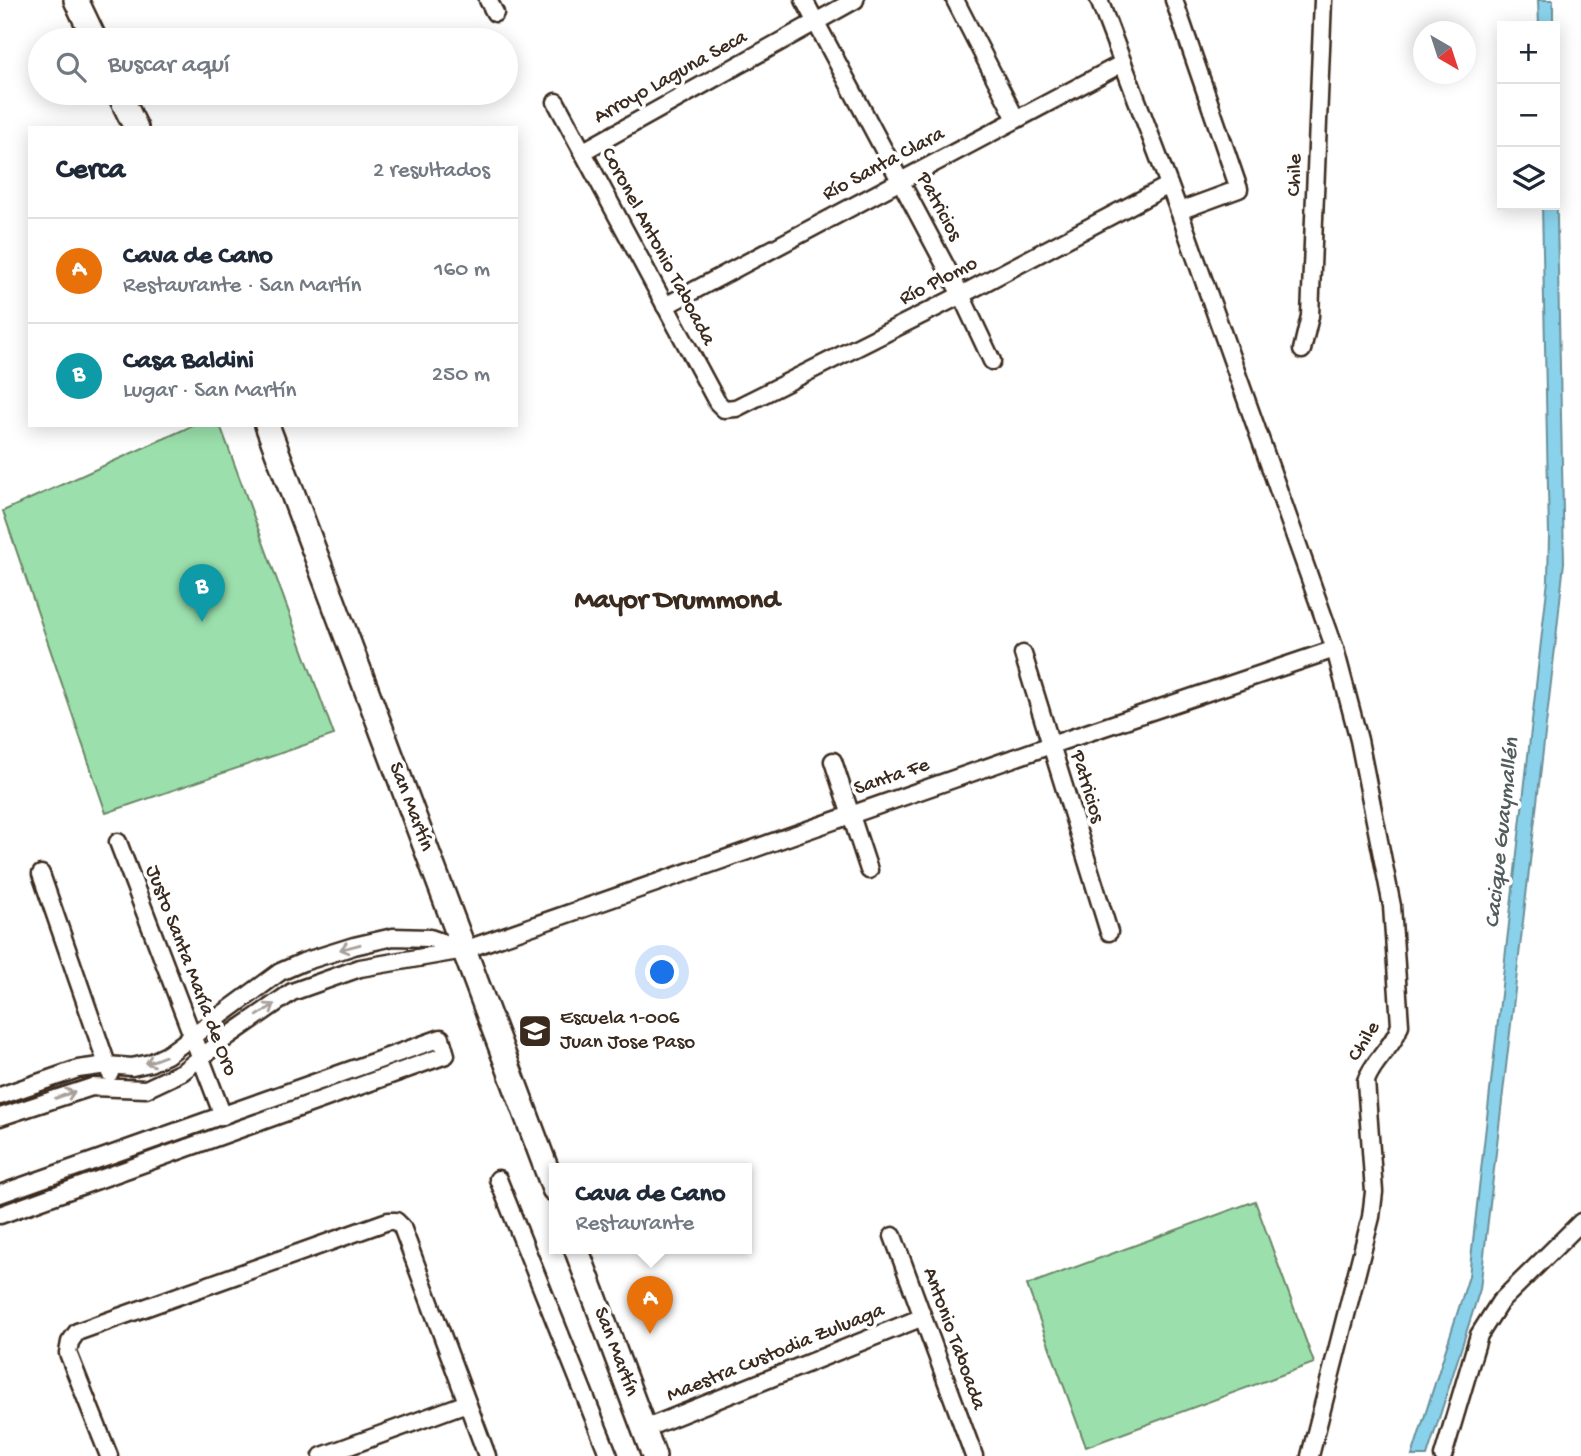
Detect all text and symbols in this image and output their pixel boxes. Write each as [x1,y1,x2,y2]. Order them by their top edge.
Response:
north arrow [1413,21,1476,84]
map controls [1497,21,1560,210]
button: + [1497,21,1560,84]
street label: Arroyo Laguna Seca [590,25,753,131]
search box [28,28,518,105]
icon: search [52,48,90,86]
text: Buscar aquí [108,51,230,82]
button: − [1497,84,1560,147]
street label: Río Santa Clara [819,122,951,208]
street label: Coronel Antonio Taboada [594,144,720,351]
button: layers [1497,147,1560,210]
street label: Chile [1283,152,1309,197]
text: Cerca [56,154,125,189]
text: 2 resultados [373,158,490,185]
street label: Patricios [909,168,967,247]
text: Cava de Cano [123,242,273,273]
street label: Río Plomo [896,252,982,312]
text: A [72,257,86,284]
text: 160 m [434,257,490,284]
text: Restaurante · San Martín [123,273,362,300]
text: Casa Baldini [123,347,254,378]
text: B [73,362,85,389]
text: 250 m [432,362,490,389]
text: Lugar · San Martín [123,378,296,405]
pin: B [179,564,225,622]
district label: Mayor Drummond [574,585,782,618]
water label: Cacique Guaymallén [1480,735,1527,930]
street label: Patricios [1063,747,1109,827]
street label: Santa Fe [851,753,934,803]
street label: San Martín [382,759,438,855]
street label: Justo Santa María de Oro [138,862,242,1080]
one-way arrow [339,941,362,954]
your location [645,955,679,989]
one-way arrow [256,1003,275,1017]
place label: Escuela 1-006 Juan Jose Paso [560,1007,695,1056]
school or university icon: Escuela 1-006 Juan Jose Paso [516,1012,554,1050]
street label: Chile [1343,1016,1388,1067]
one-way arrow [145,1054,167,1067]
one-way arrow [53,1088,75,1100]
popup [549,1163,752,1254]
text: Cava de Cano [576,1180,725,1211]
text: Restaurante [576,1211,694,1238]
street label: Antonio Taboada [916,1264,991,1415]
pin: A [627,1276,673,1334]
street label: Maestra Custodia Zuluaga [664,1298,890,1409]
street label: San Martín [587,1304,643,1400]

